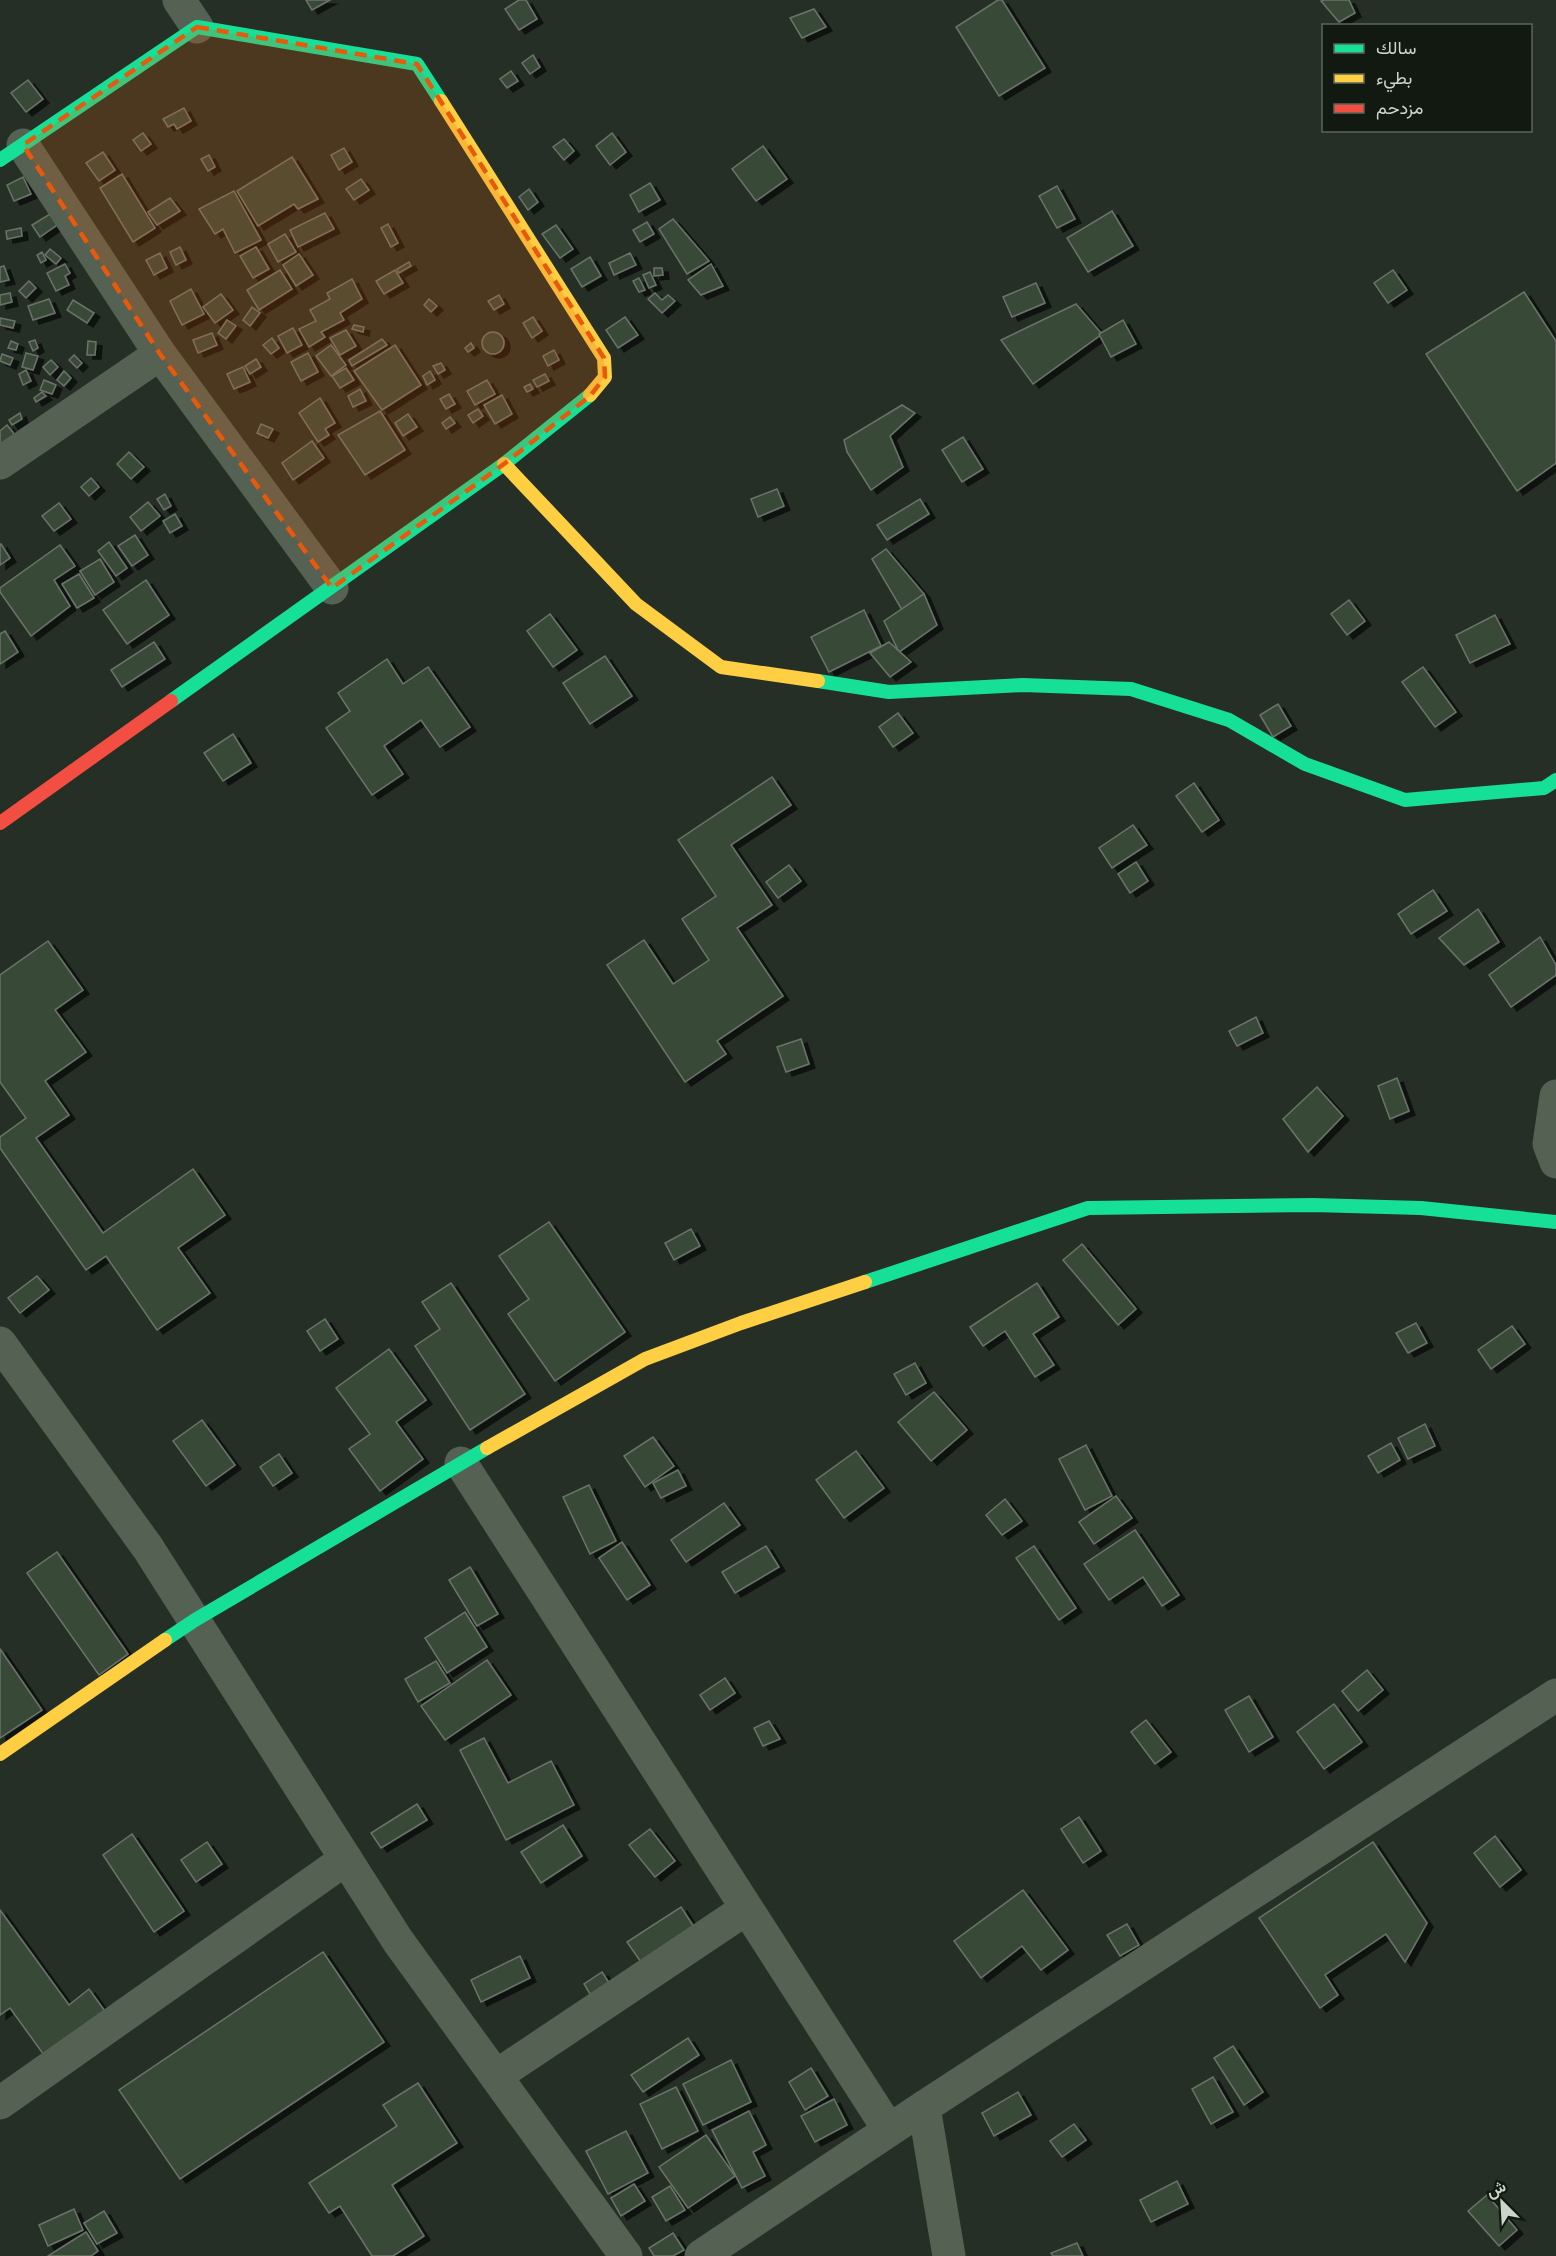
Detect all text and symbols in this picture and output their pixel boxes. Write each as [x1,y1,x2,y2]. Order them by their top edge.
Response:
legend [1322,24,1532,132]
text: سالك [1376,38,1416,58]
text: بطيء [1376,68,1412,93]
text: مزدحم [1376,98,1423,120]
north arrow [1472,2172,1532,2232]
text: ش [1484,2177,1509,2201]

